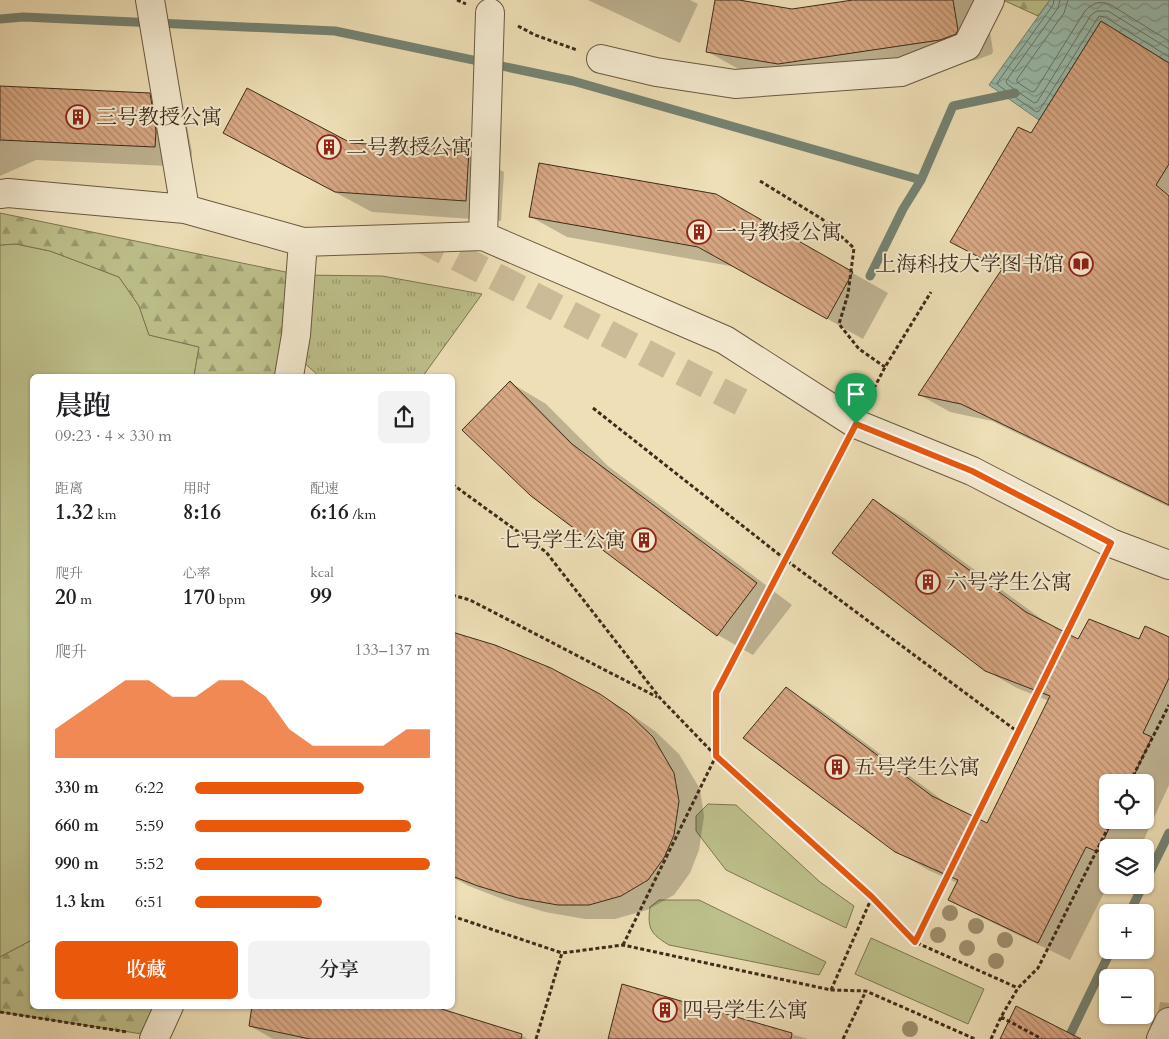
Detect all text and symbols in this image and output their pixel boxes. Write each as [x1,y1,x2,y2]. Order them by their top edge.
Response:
place label: 三号教授公寓 [96,103,222,132]
building icon: 三号教授公寓 [65,104,91,130]
place label: 二号教授公寓 [346,133,472,162]
building icon: 二号教授公寓 [316,134,342,160]
place label: 一号教授公寓 [716,218,842,247]
building icon: 一号教授公寓 [686,219,712,245]
place label: 上海科技大学图书馆 [875,250,1064,279]
library icon: 上海科技大学图书馆 [1068,251,1094,277]
pin [835,373,877,424]
icon: arrive [842,380,870,408]
text: 晨跑 [55,387,111,425]
button: share [378,391,430,443]
text: 09:23 · 4 × 330 m [55,425,172,447]
text: 距离 [55,479,83,498]
text: 用时 [183,479,211,498]
text: 配速 [310,479,338,498]
text: 1.32 [55,498,93,527]
text: 8:16 [183,498,221,527]
text: 6:16 [310,498,349,527]
text: km [93,505,116,524]
text: /km [349,505,376,524]
place label: 七号学生公寓 [500,526,626,555]
building icon: 七号学生公寓 [631,527,657,553]
text: kcal [310,563,334,582]
text: 爬升 [55,564,83,583]
text: 心率 [183,564,211,583]
place label: 六号学生公寓 [946,568,1072,597]
building icon: 六号学生公寓 [915,569,941,595]
text: 99 [310,582,332,611]
text: 20 [55,583,77,612]
text: 170 [183,583,215,612]
text: m [77,590,92,609]
text: bpm [215,590,246,609]
text: 133–137 m [354,639,430,661]
text: 爬升 [55,641,87,663]
place label: 五号学生公寓 [854,753,980,782]
building icon: 五号学生公寓 [824,754,850,780]
map controls [1099,774,1154,1024]
button: locate [1099,774,1154,829]
text: 330 m [55,777,99,799]
text: 6:22 [135,777,164,799]
text: 660 m [55,815,99,837]
text: 5:59 [135,815,164,837]
button: layers [1099,839,1154,894]
text: 990 m [55,853,99,875]
text: 5:52 [135,853,164,875]
text: 1.3 km [55,891,105,913]
text: 6:51 [135,891,164,913]
button: + [1099,904,1154,959]
button: 收藏 [55,941,238,999]
button: 分享 [248,941,430,999]
button: − [1099,969,1154,1024]
place label: 四号学生公寓 [682,996,808,1025]
building icon: 四号学生公寓 [652,997,678,1023]

